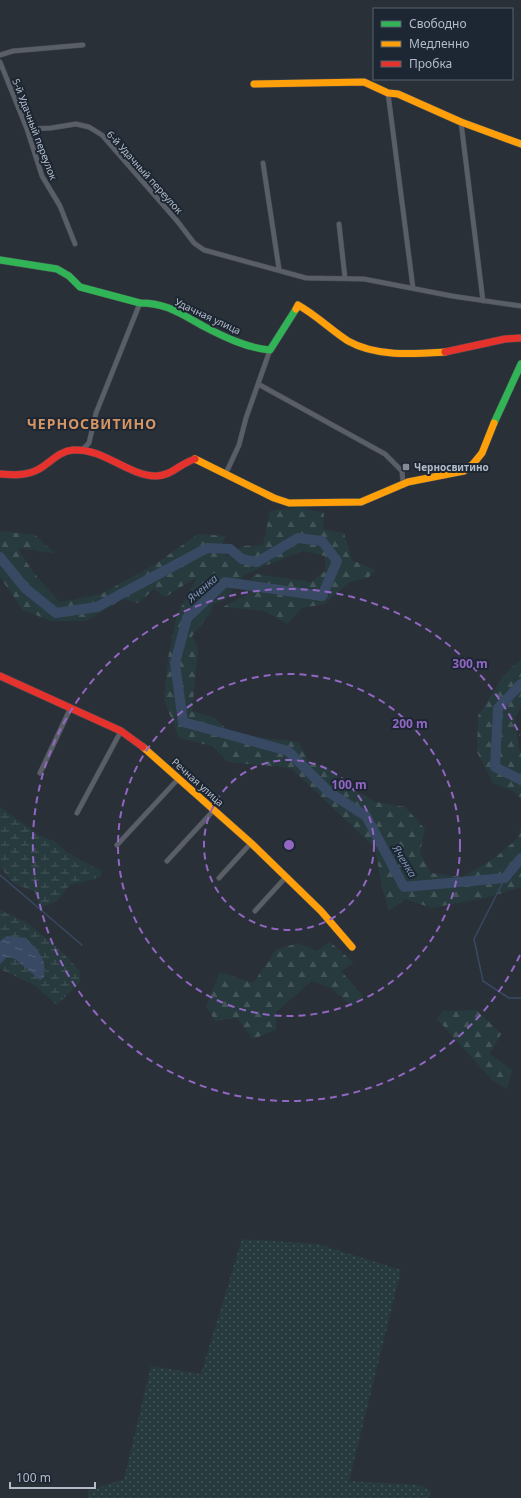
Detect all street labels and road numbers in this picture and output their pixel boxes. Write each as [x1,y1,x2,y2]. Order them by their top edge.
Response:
street label: 5-й Удачный переулок [9,76,61,182]
street label: 6-й Удачный переулок [104,127,187,217]
street label: Удачная улица [173,295,243,337]
street label: Речная улица [169,755,227,809]

